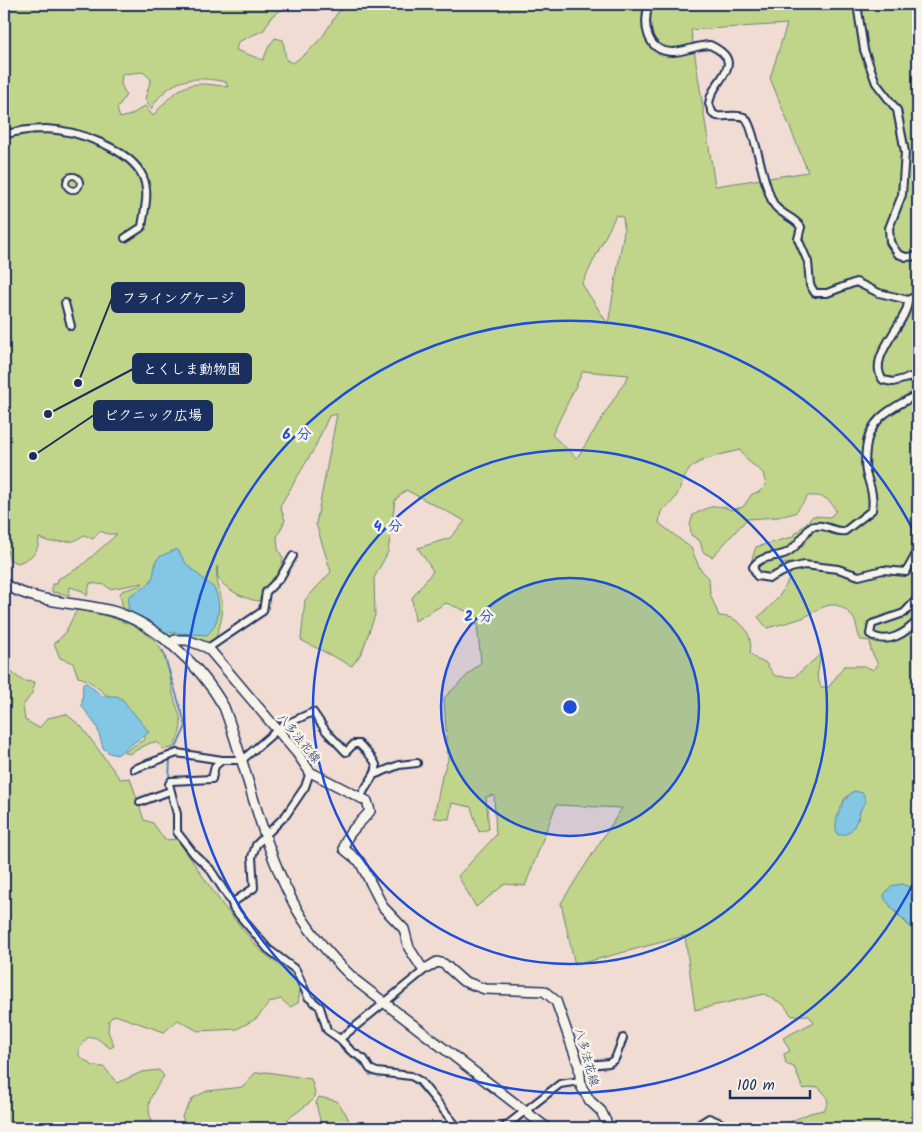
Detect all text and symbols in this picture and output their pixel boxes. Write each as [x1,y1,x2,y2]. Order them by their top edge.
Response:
callout: フライングケージ [112,283,244,312]
text: フライングケージ [122,288,234,310]
callout: とくしま動物園 [133,354,251,383]
text: とくしま動物園 [143,359,241,381]
callout: ピクニック広場 [94,401,212,430]
text: ピクニック広場 [104,405,202,427]
text: 6 分 [283,423,311,447]
text: 4 分 [374,515,402,539]
text: 2 分 [464,605,494,629]
centre of rings [561,698,579,716]
street label: 八多法花線 [272,709,325,768]
street label: 八多法花線 [569,1026,604,1089]
scale bar [730,1067,810,1099]
text: 100 m [737,1074,775,1098]

